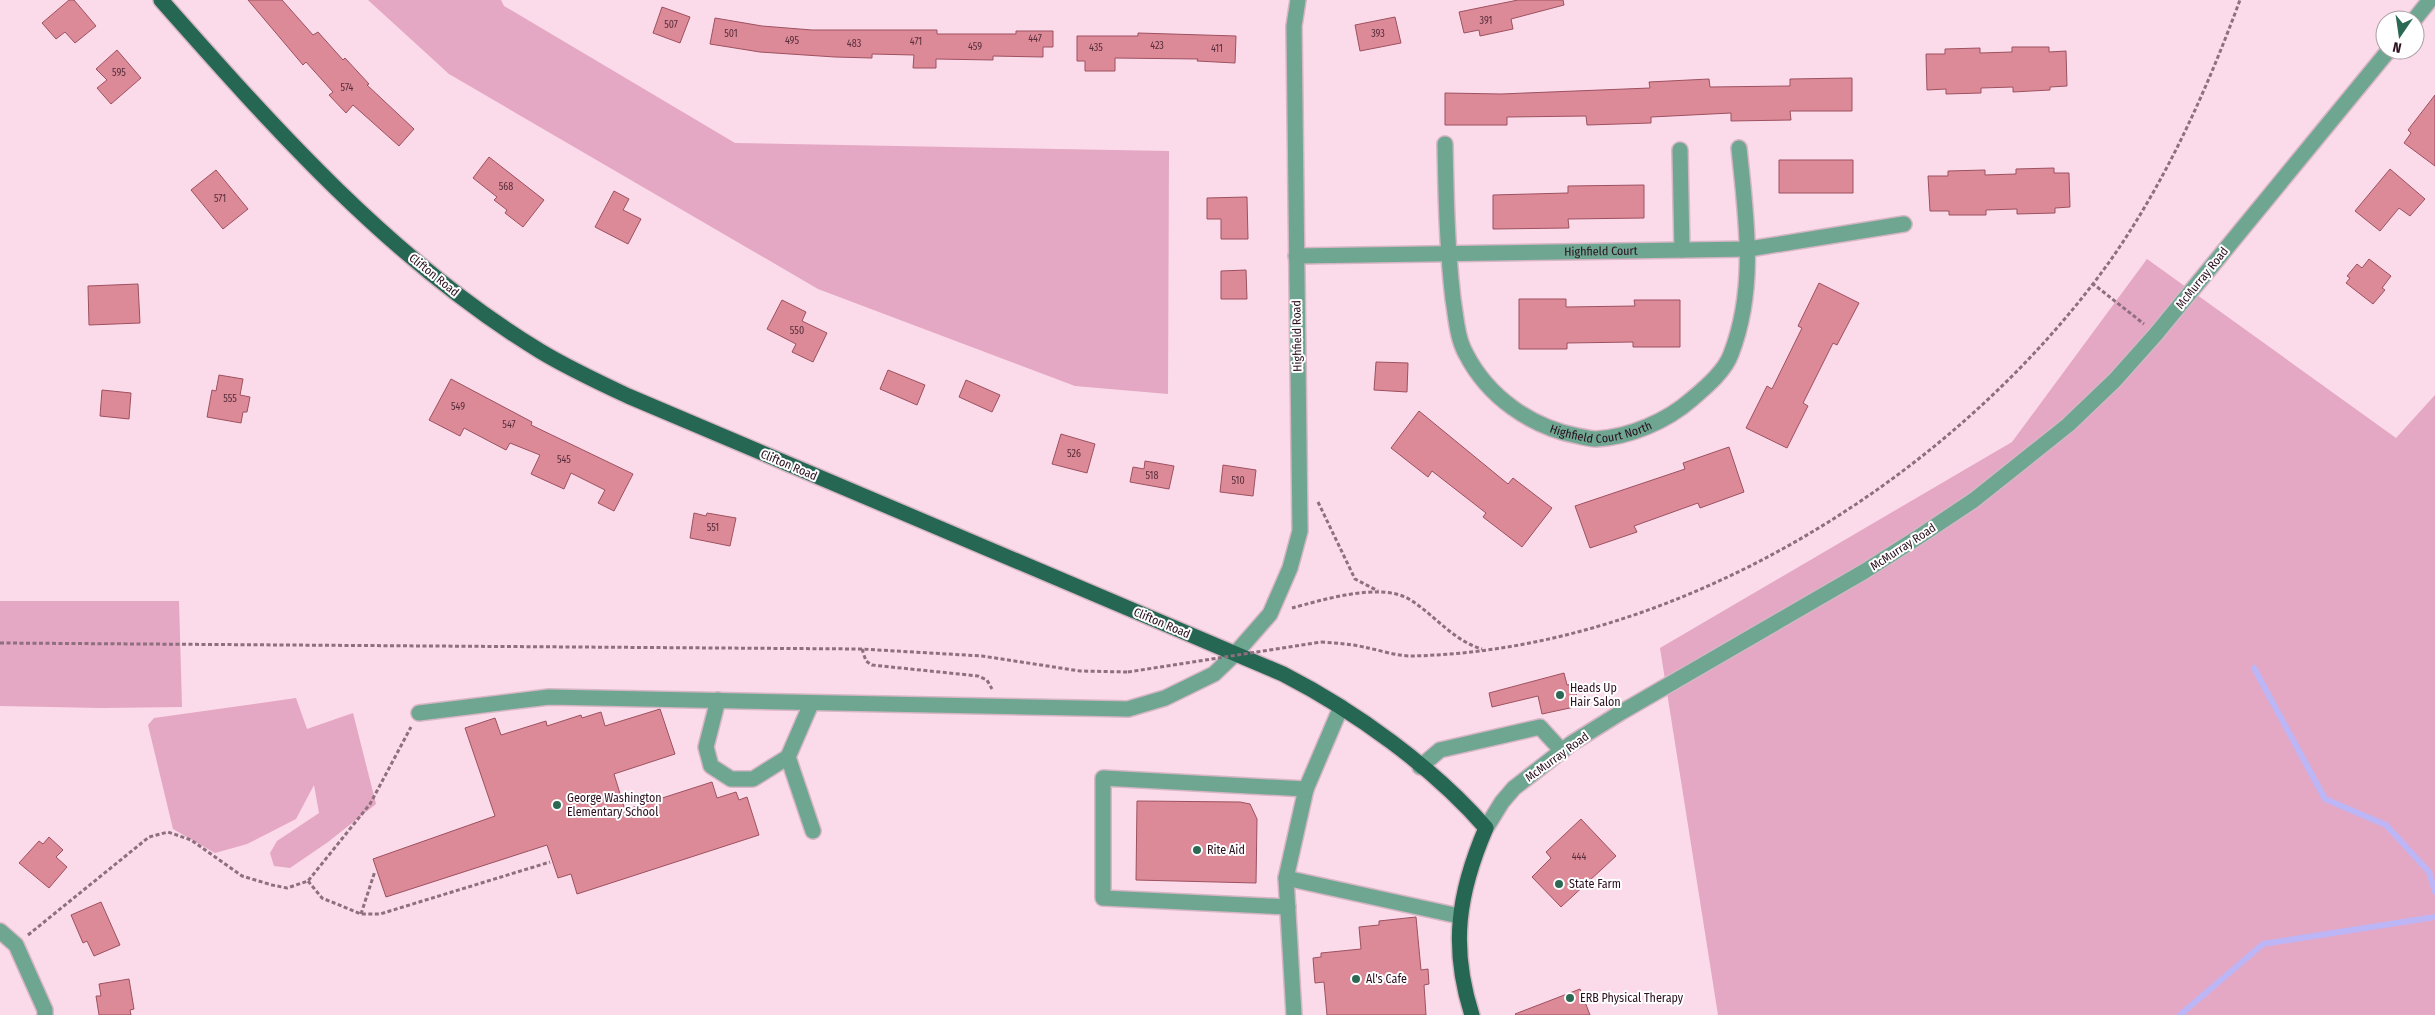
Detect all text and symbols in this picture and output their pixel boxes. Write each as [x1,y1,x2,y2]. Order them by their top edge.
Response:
north arrow [2375,10,2425,60]
house number: 391 [1480,15,1493,27]
house number: 507 [664,19,678,31]
house number: 501 [724,28,738,40]
house number: 393 [1371,28,1385,40]
house number: 447 [1028,33,1042,45]
house number: 495 [785,35,799,47]
house number: 471 [910,36,922,48]
house number: 483 [847,38,862,50]
text: N [2391,38,2403,56]
house number: 423 [1150,40,1164,52]
house number: 459 [968,41,982,53]
house number: 435 [1089,42,1103,54]
house number: 411 [1211,43,1223,55]
house number: 595 [112,67,126,79]
house number: 574 [341,82,354,94]
house number: 568 [499,181,513,193]
house number: 571 [214,193,226,205]
street label: Highfield Court [1564,244,1638,259]
street label: McMurray Road [2173,244,2231,312]
street label: Clifton Road [406,251,462,299]
street label: Highfield Road [1289,300,1305,372]
house number: 550 [790,325,804,337]
house number: 555 [223,393,237,405]
house number: 549 [451,401,465,413]
street label: Highfield Court North [1548,418,1654,446]
house number: 547 [502,419,516,431]
street label: Clifton Road [759,447,819,483]
house number: 526 [1067,448,1081,460]
house number: 545 [557,454,571,466]
house number: 518 [1146,470,1159,482]
house number: 510 [1231,475,1245,487]
street label: McMurray Road [1868,521,1938,573]
house number: 551 [707,522,719,534]
street label: Clifton Road [1132,605,1192,641]
place label: Heads Up Hair Salon [1570,681,1621,709]
marker: Heads Up Hair Salon [1554,689,1566,701]
street label: McMurray Road [1522,729,1592,785]
place label: George Washington Elementary School [567,791,662,819]
marker: George Washington Elementary School [551,799,563,811]
place label: Rite Aid [1207,843,1245,857]
marker: Rite Aid [1191,844,1203,856]
house number: 444 [1572,851,1586,863]
place label: State Farm [1569,877,1621,891]
marker: State Farm [1553,878,1565,890]
place label: Al's Cafe [1366,972,1407,986]
marker: Al's Cafe [1350,973,1362,985]
place label: ERB Physical Therapy [1580,991,1684,1005]
marker: ERB Physical Therapy [1564,992,1576,1004]

